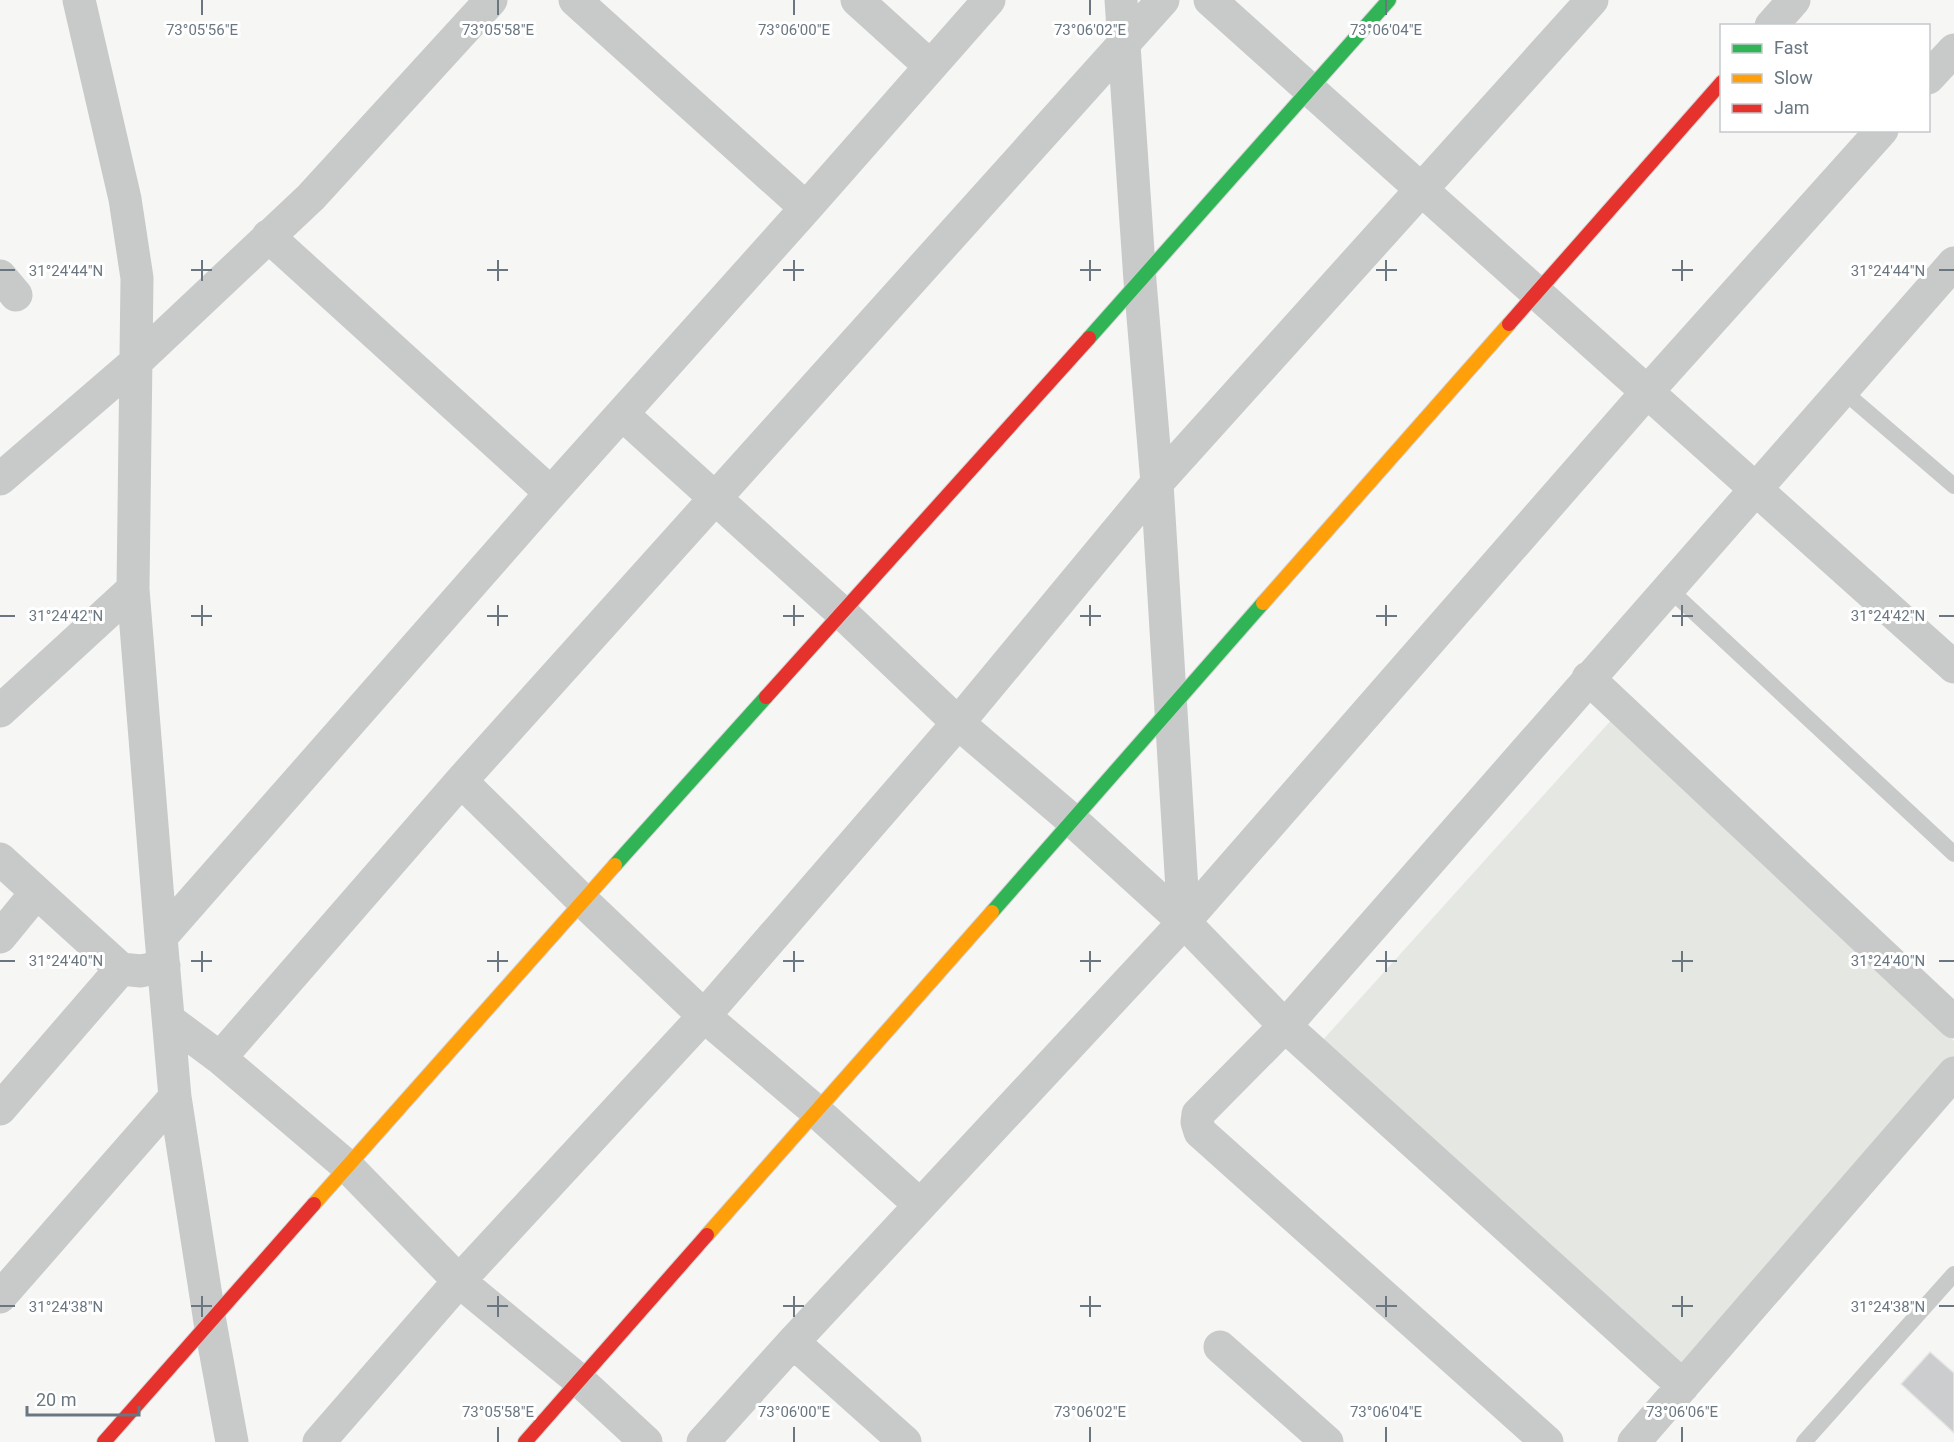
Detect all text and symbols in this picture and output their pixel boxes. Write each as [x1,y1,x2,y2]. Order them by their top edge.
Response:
text: 73°05'56"E [166,21,239,39]
text: 73°05'58"E [462,21,535,39]
text: 73°06'00"E [758,21,831,39]
text: 73°06'02"E [1054,21,1127,39]
text: 73°06'04"E [1350,21,1423,39]
legend [1720,24,1930,132]
text: Fast [1774,37,1809,58]
text: Slow [1774,67,1813,88]
text: Jam [1774,97,1810,118]
text: 31°24'44"N [29,262,103,280]
text: 31°24'44"N [1851,262,1925,280]
text: 31°24'42"N [29,607,103,625]
text: 31°24'42"N [1851,607,1925,625]
text: 31°24'40"N [29,952,103,970]
text: 31°24'40"N [1851,952,1925,970]
text: 31°24'38"N [29,1298,103,1316]
text: 31°24'38"N [1851,1298,1925,1316]
scale bar [27,1379,140,1417]
text: 20 m [36,1389,76,1410]
text: 73°05'58"E [462,1403,535,1421]
text: 73°06'00"E [758,1403,831,1421]
text: 73°06'02"E [1054,1403,1127,1421]
text: 73°06'04"E [1350,1403,1423,1421]
text: 73°06'06"E [1646,1403,1719,1421]

